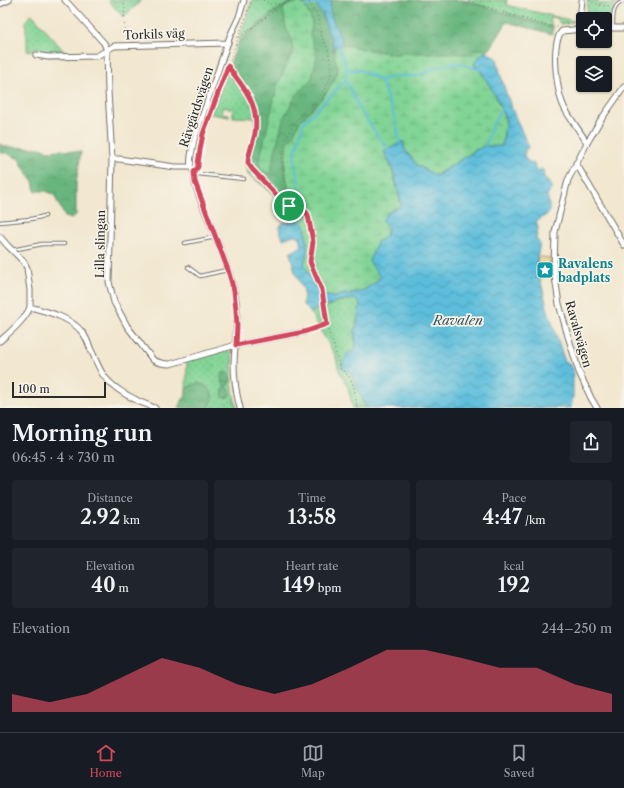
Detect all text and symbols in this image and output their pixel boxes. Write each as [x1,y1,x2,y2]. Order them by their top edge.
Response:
map controls [576,12,612,92]
button: locate [576,12,612,48]
street label: Torkils väg [123,25,186,43]
button: layers [576,56,612,92]
street label: Rävgärdsvägen [176,64,216,149]
pin [272,189,306,223]
icon: arrive [278,195,300,217]
street label: Lilla slingan [92,209,108,278]
place label: Ravalens badplats [557,256,614,285]
place icon: Ravalens badplats [535,260,555,280]
street label: Ravalsvägen [562,299,596,370]
water label: Ravalen [432,312,483,328]
scale bar [12,380,106,399]
text: 100 m [18,382,50,396]
text: Morning run [12,420,152,447]
button: share [570,421,612,463]
text: 06:45 · 4 × 730 m [12,449,115,465]
text: Distance [87,491,133,505]
text: Time [298,491,326,505]
text: Pace [502,491,526,505]
text: 2.92 [80,505,120,529]
text: 13:58 [288,505,336,529]
text: 4:47 [482,505,522,529]
text: km [120,513,140,527]
text: /km [522,513,546,527]
text: Elevation [85,559,135,573]
text: Heart rate [285,559,339,573]
text: kcal [504,559,524,573]
text: 40 [91,573,116,597]
text: 149 [282,573,315,597]
text: 192 [498,573,530,597]
text: m [116,581,129,595]
text: bpm [315,581,342,595]
text: Elevation [12,620,70,636]
text: 244–250 m [541,620,612,636]
tab: Home [90,742,122,780]
tab: Map [301,742,325,780]
tab: Saved [504,742,534,780]

